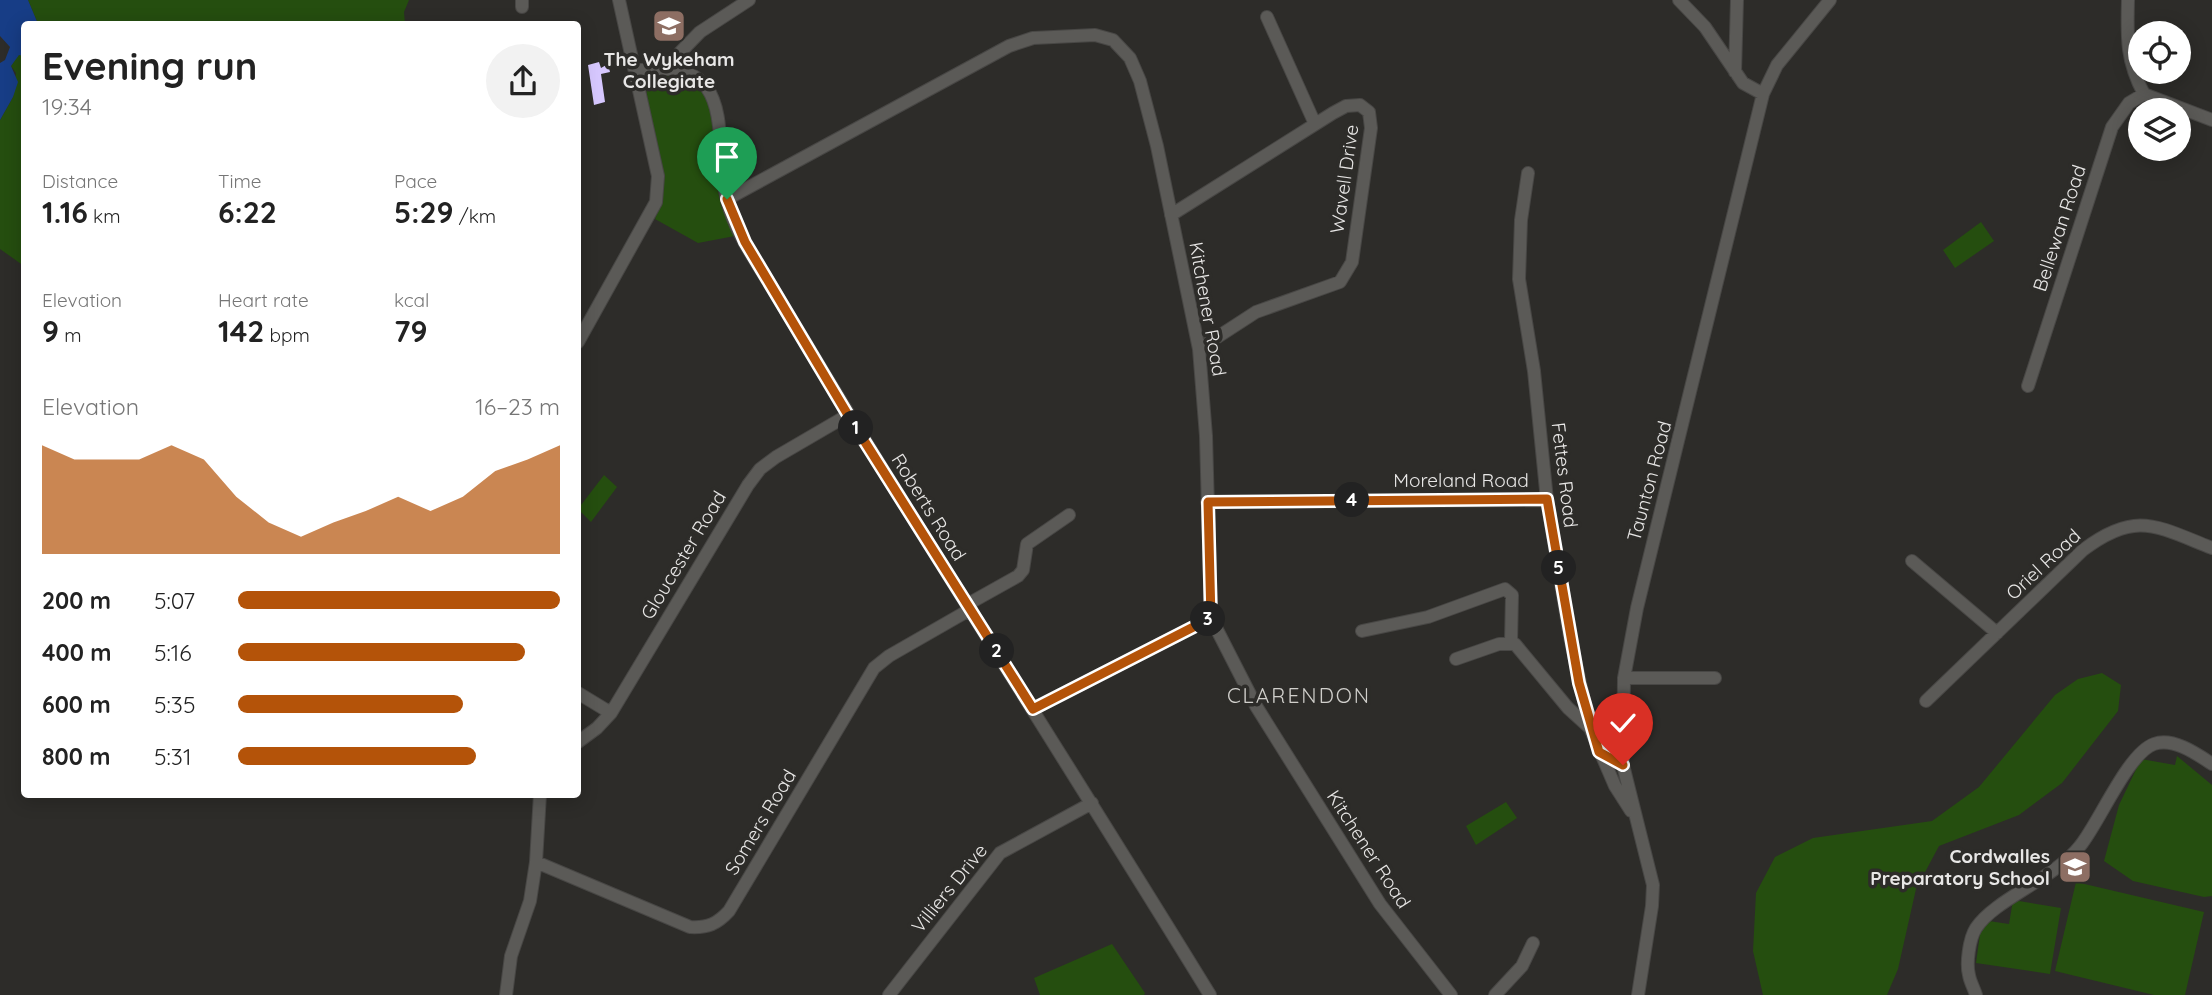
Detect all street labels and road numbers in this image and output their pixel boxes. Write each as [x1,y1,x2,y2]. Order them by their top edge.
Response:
street label: Wavell Drive [1324,123,1364,235]
street label: Bellewan Road [2027,162,2091,294]
street label: Kitchener Road [1184,240,1232,378]
street label: Taunton Road [1621,418,1677,544]
street label: Fettes Road [1547,421,1583,529]
street label: Roberts Road [887,449,971,565]
street label: Moreland Road [1393,468,1529,492]
street label: Gloucester Road [635,486,731,624]
street label: Oriel Road [2001,523,2085,605]
street label: Somers Road [719,765,801,879]
street label: Kitchener Road [1322,785,1416,913]
street label: Villiers Drive [906,839,992,937]

